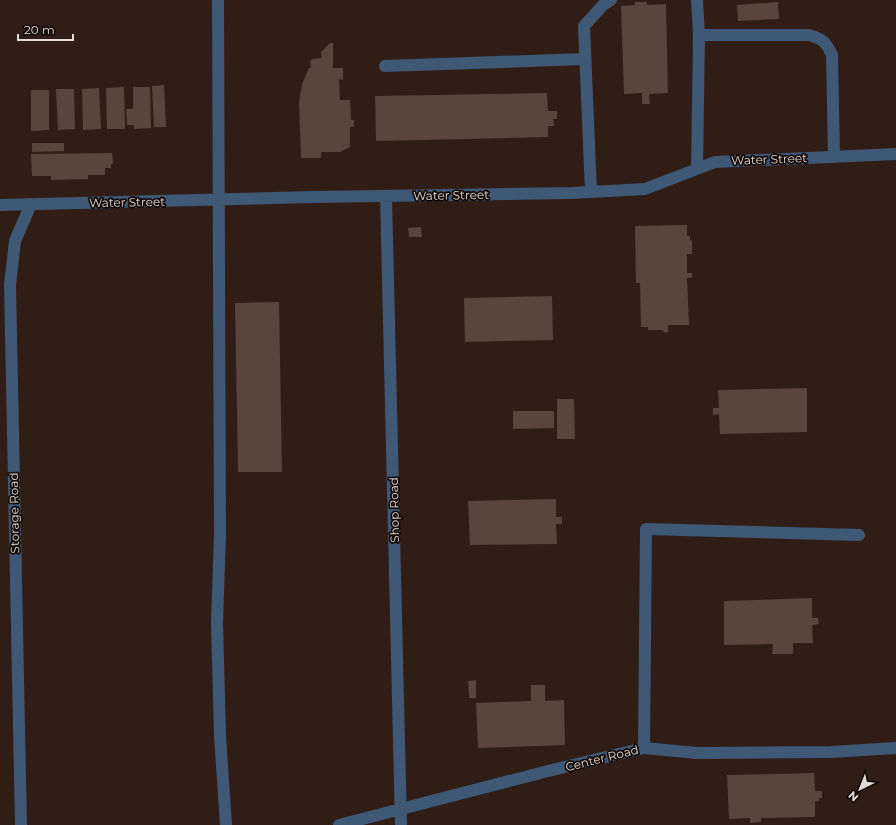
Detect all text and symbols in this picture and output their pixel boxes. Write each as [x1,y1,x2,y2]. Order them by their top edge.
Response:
scale bar [18,16,73,42]
text: 20 m [24,22,55,37]
street label: Water Street [731,150,807,168]
street label: Water Street [413,187,489,203]
street label: Water Street [89,194,165,210]
street label: Storage Road [6,472,22,554]
street label: Shop Road [386,477,402,543]
street label: Center Road [564,742,640,774]
north arrow [840,769,880,809]
text: N [845,788,861,804]

